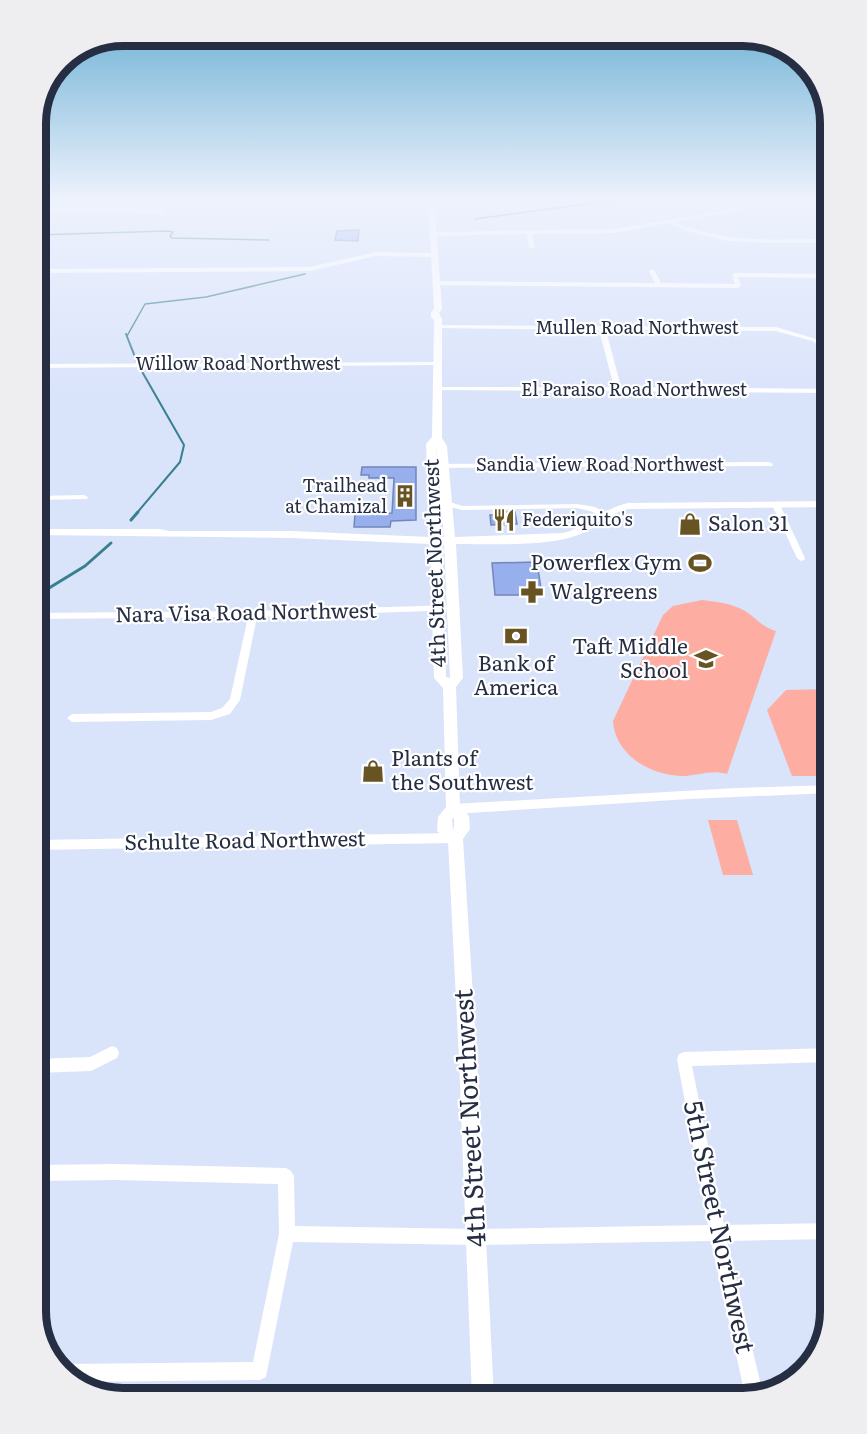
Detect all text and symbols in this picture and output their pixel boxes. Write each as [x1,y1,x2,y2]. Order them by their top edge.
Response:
street label: Mullen Road Northwest [535,313,739,340]
street label: Willow Road Northwest [136,349,341,376]
street label: El Paraiso Road Northwest [521,375,748,402]
street label: Sandia View Road Northwest [476,450,725,477]
street label: 4th Street Northwest [413,458,452,668]
place label: Trailhead at Chamizal [285,471,387,519]
building icon: Trailhead at Chamizal [392,483,418,509]
place label: Federiquito's [522,505,633,532]
place label: Salon 31 [708,506,789,537]
restaurant icon: Federiquito's [491,507,517,533]
shop icon: Salon 31 [677,511,703,537]
place label: Powerflex Gym [530,545,682,576]
sports icon: Powerflex Gym [687,550,713,576]
place label: Walgreens [550,574,657,605]
pharmacy icon: Walgreens [519,579,545,605]
street label: Nara Visa Road Northwest [115,593,378,628]
bank icon: Bank of America [503,623,529,649]
place label: Taft Middle School [572,629,688,684]
place label: Bank of America [474,646,559,701]
school or university icon: Taft Middle School [693,646,719,672]
place label: Plants of the Southwest [391,741,534,796]
shop icon: Plants of the Southwest [360,758,386,784]
street label: Schulte Road Northwest [124,821,366,856]
street label: 4th Street Northwest [441,988,494,1248]
street label: 5th Street Northwest [676,1097,767,1357]

